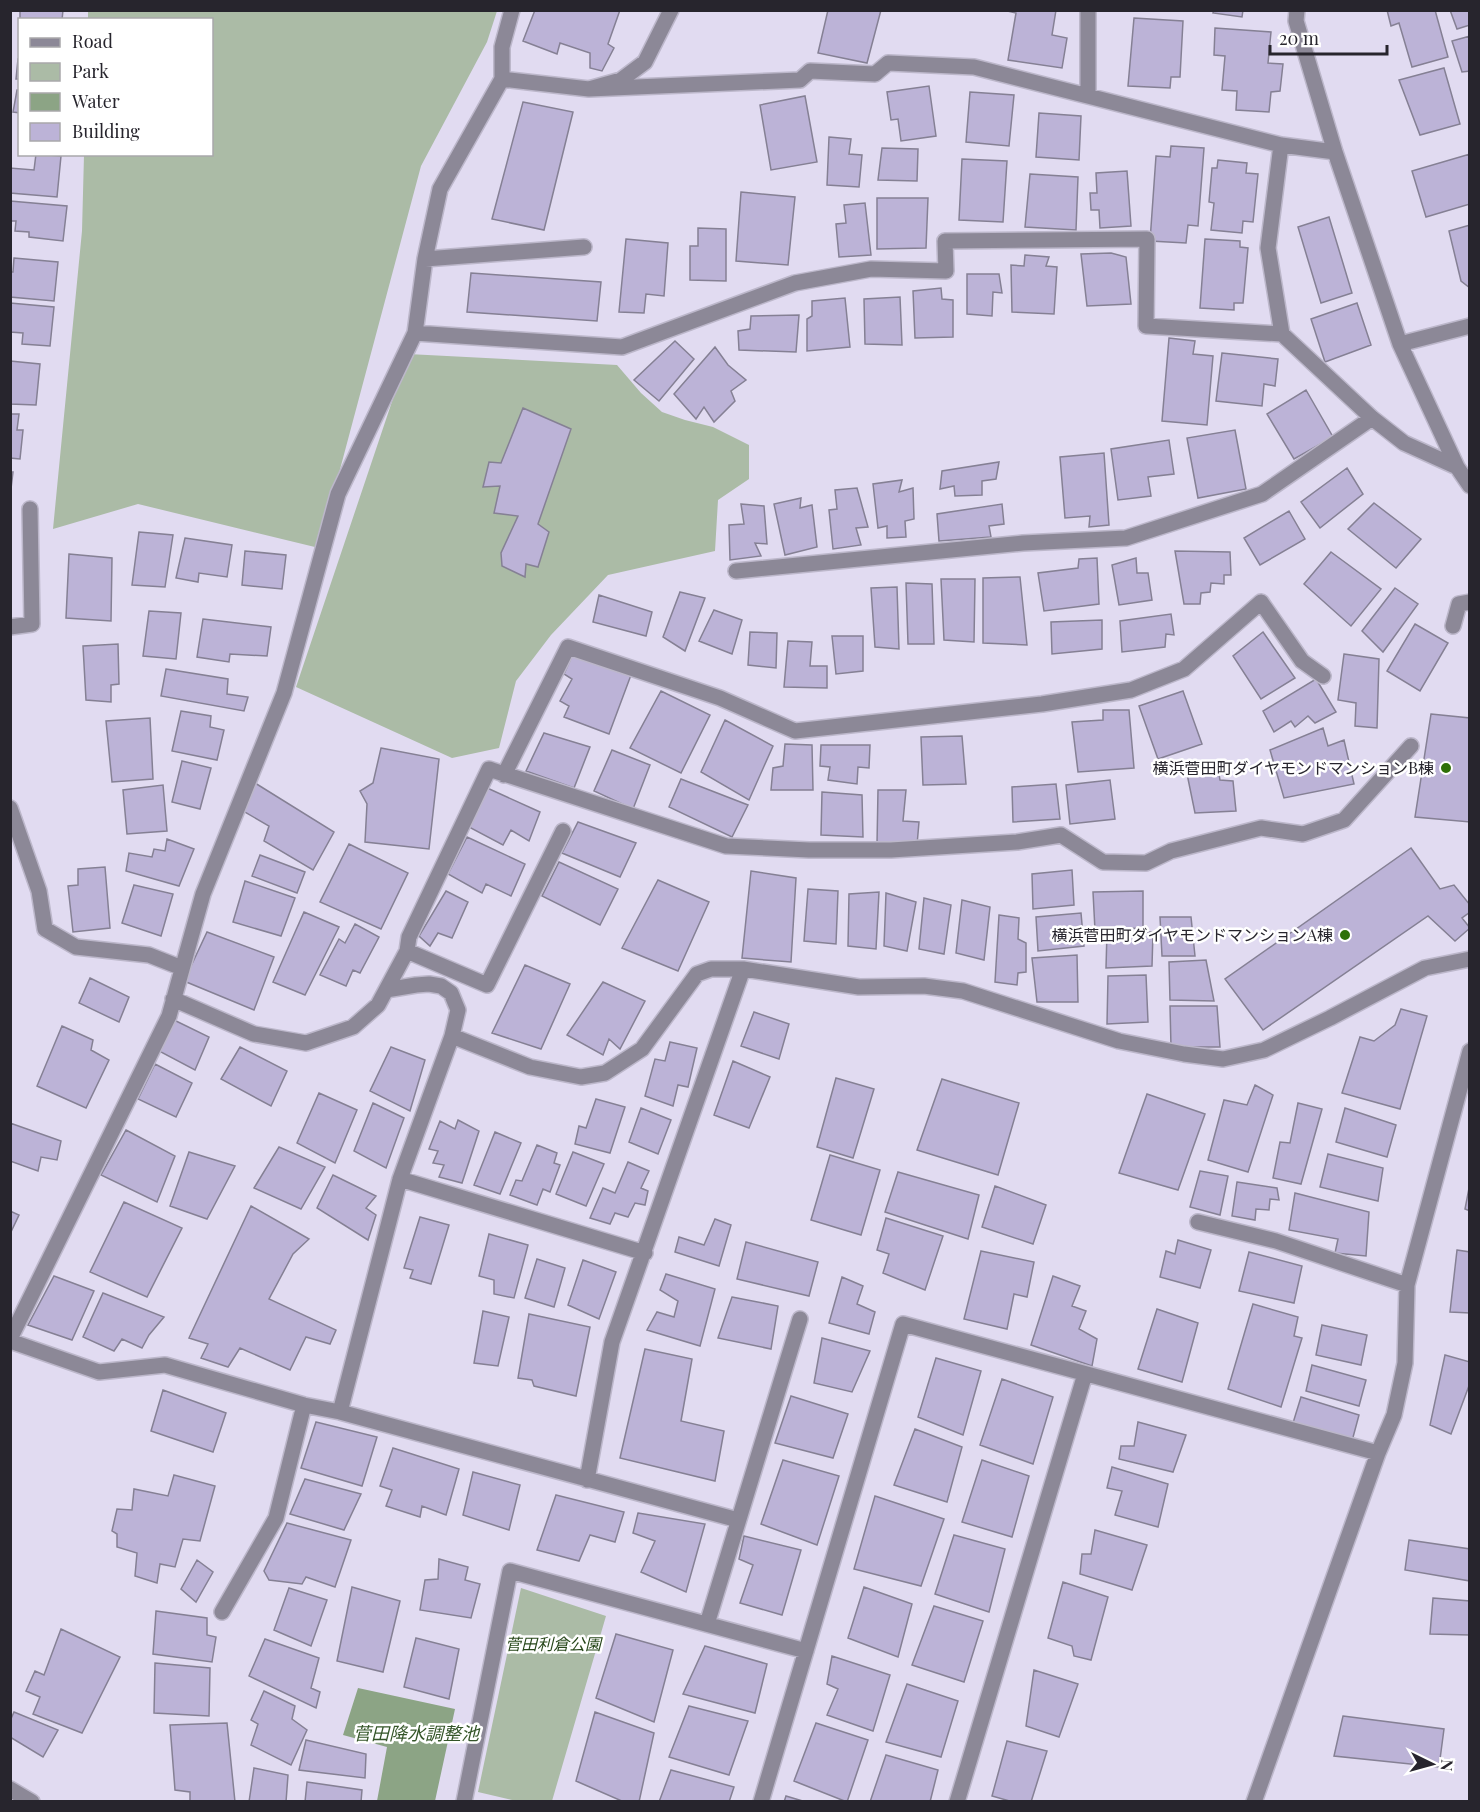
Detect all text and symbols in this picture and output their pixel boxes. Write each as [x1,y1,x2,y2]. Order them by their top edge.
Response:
legend [18,18,213,156]
scale bar [1270,18,1387,56]
text: 20 m [1279,26,1319,50]
text: Road [72,29,113,53]
text: Park [72,59,109,83]
text: Water [71,89,120,113]
text: Building [72,119,140,143]
place label: 横浜菅田町ダイヤモンドマンションB棟 [1153,757,1434,778]
marker: 横浜菅田町ダイヤモンドマンションB棟 [1439,761,1453,775]
place label: 横浜菅田町ダイヤモンドマンションA棟 [1051,924,1333,945]
marker: 横浜菅田町ダイヤモンドマンションA棟 [1338,928,1352,942]
park label: 菅田利倉公園 [505,1633,603,1654]
water label: 菅田降水調整池 [353,1721,481,1745]
north arrow [1402,1734,1462,1794]
text: N [1436,1759,1458,1772]

